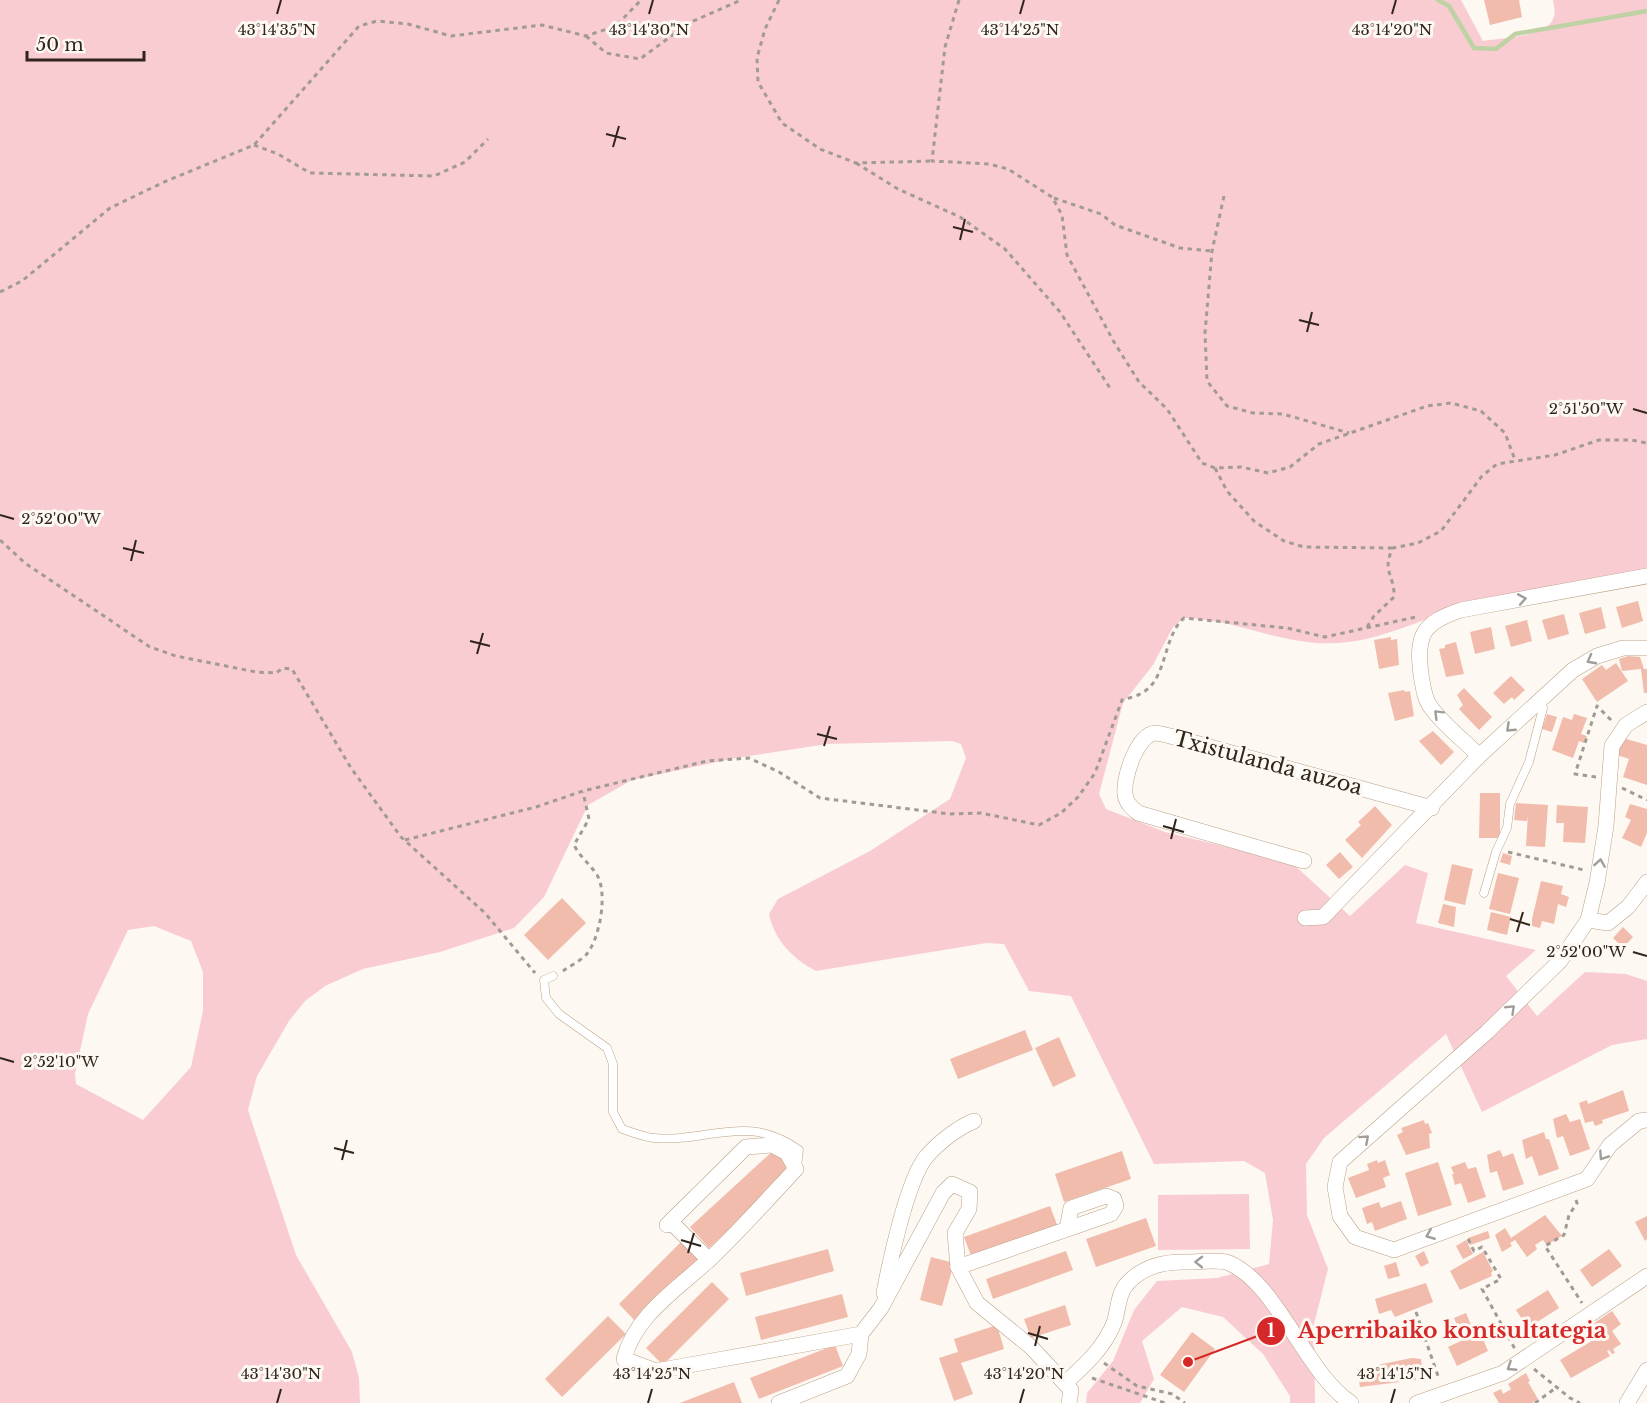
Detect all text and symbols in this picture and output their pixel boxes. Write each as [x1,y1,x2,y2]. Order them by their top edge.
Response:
text: 43°14'35"N [238,20,316,39]
text: 43°14'30"N [609,20,689,39]
text: 43°14'25"N [981,20,1059,39]
text: 43°14'20"N [1352,20,1432,39]
scale bar [27,24,144,62]
text: 50 m [36,34,84,56]
text: 2°51'50"W [1549,399,1624,418]
text: 2°52'00"W [21,509,101,528]
one-way arrow [1518,593,1527,605]
one-way arrow [1587,653,1597,664]
one-way arrow [1434,711,1445,721]
one-way arrow [1506,721,1517,732]
street label: Txistulanda auzoa [1171,725,1366,801]
one-way arrow [1593,859,1606,869]
text: 2°52'00"W [1546,942,1626,961]
one-way arrow [1504,1005,1514,1016]
text: 2°52'10"W [23,1052,99,1071]
one-way arrow [1359,1135,1369,1146]
one-way arrow [1599,1149,1610,1160]
one-way arrow [1426,1228,1436,1241]
one-way arrow [1194,1256,1203,1268]
callout: Aperribaiko kontsultategia [1256,1311,1618,1351]
text: Aperribaiko kontsultategia [1297,1317,1607,1344]
text: 1 [1267,1320,1275,1342]
one-way arrow [1507,1360,1518,1371]
text: 43°14'30"N [241,1364,321,1383]
text: 43°14'25"N [613,1364,691,1383]
text: 43°14'20"N [984,1364,1064,1383]
text: 43°14'15"N [1357,1364,1433,1383]

